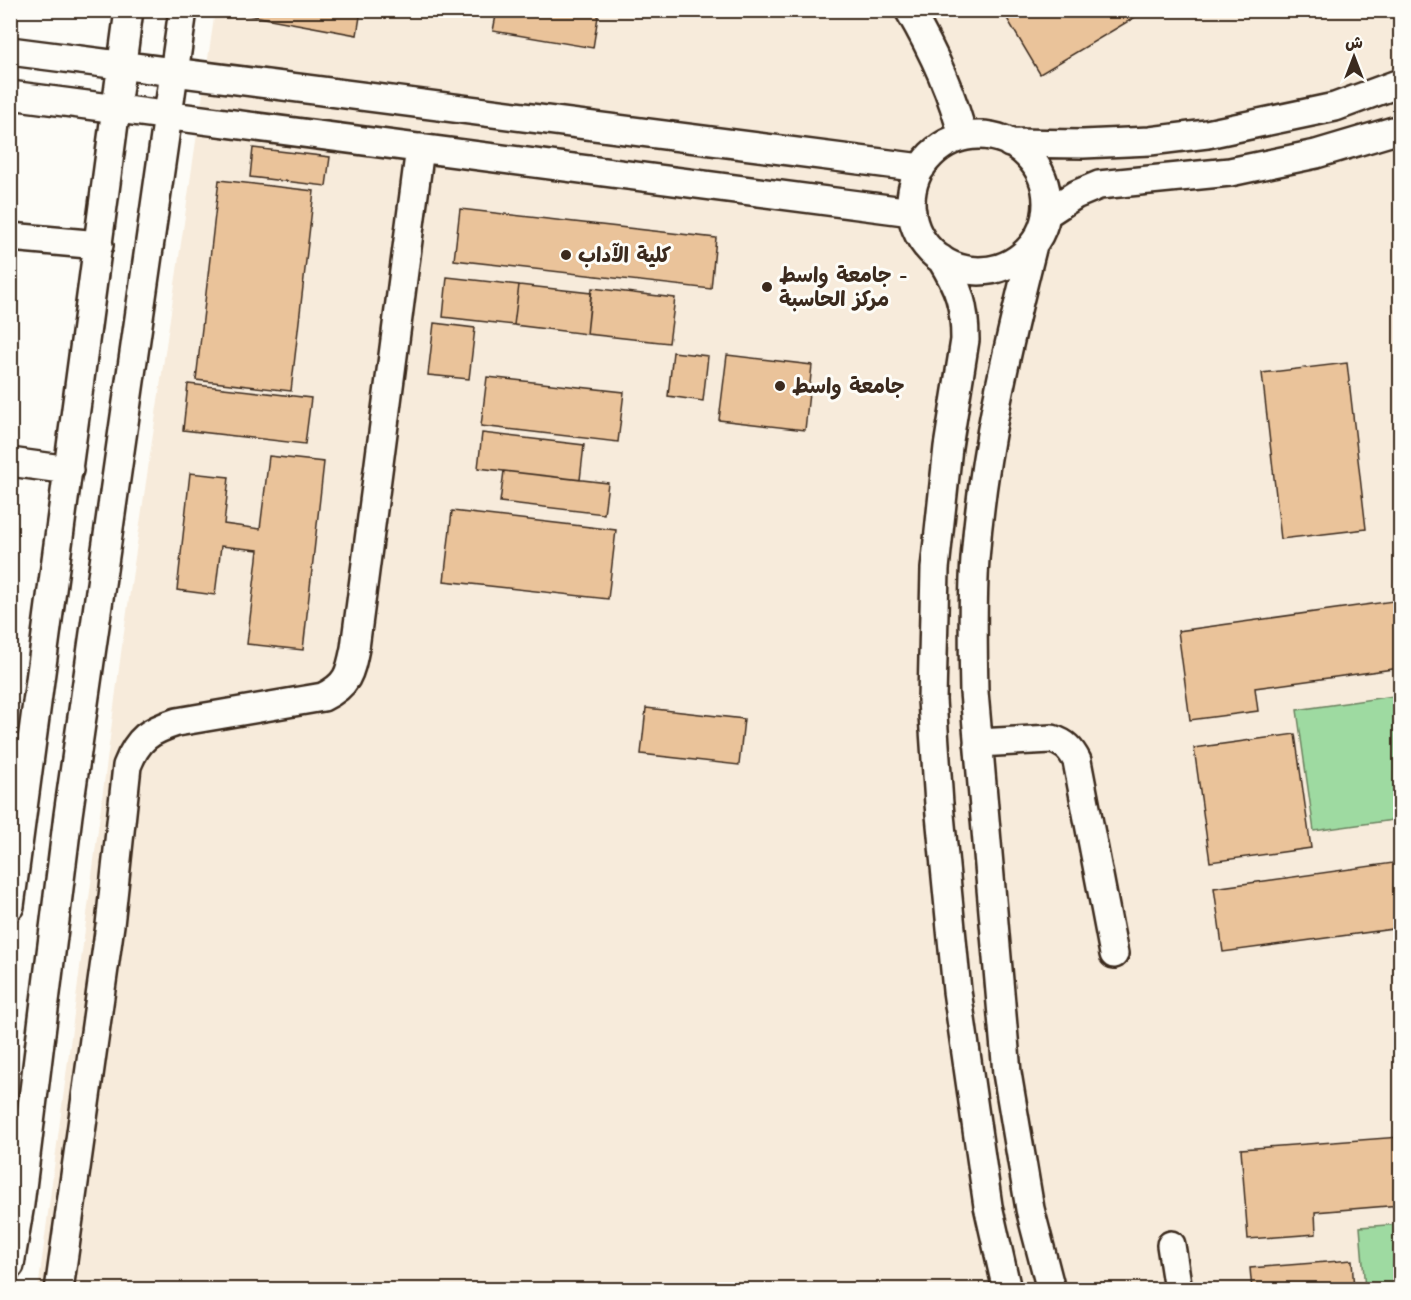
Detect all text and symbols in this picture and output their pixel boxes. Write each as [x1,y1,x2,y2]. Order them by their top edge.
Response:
north arrow [1324,27,1384,87]
text: ش [1345,34,1363,52]
place label: كلية الآداب [578,242,672,268]
marker: كلية الآداب [559,248,573,262]
place label: جامعة واسط - مركز الحاسبة [779,263,908,312]
marker: جامعة واسط - مركز الحاسبة [760,280,774,294]
place label: جامعة واسط [792,374,905,400]
marker: جامعة واسط [773,379,787,393]

